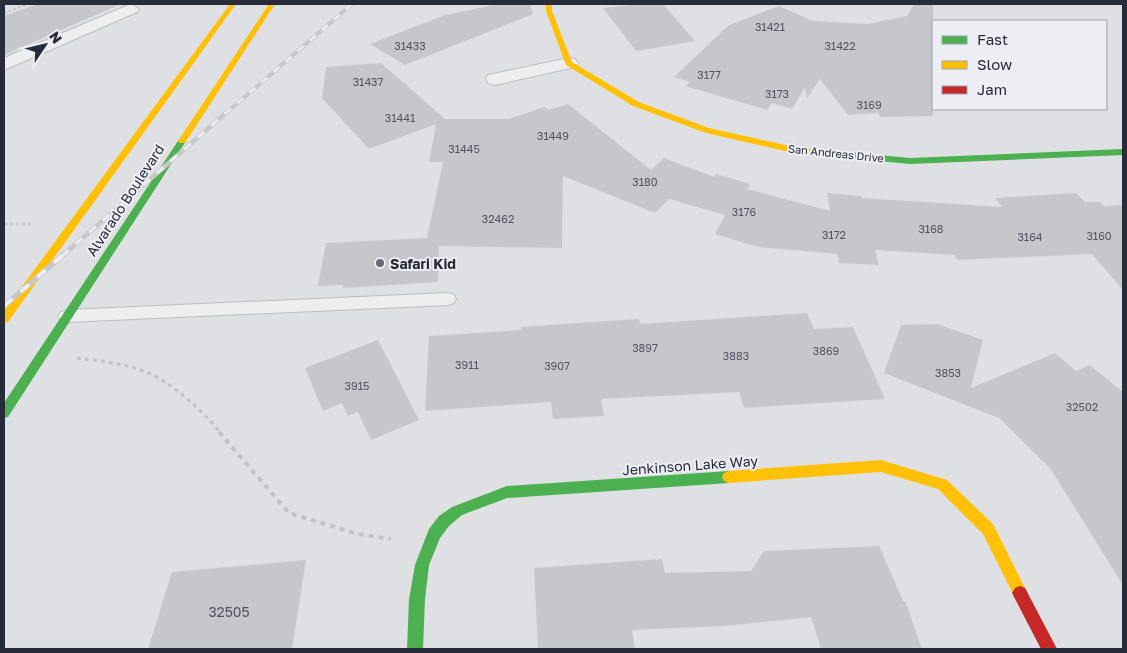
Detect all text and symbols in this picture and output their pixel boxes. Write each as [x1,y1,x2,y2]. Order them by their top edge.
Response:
north arrow [20,20,70,70]
house number: 31421 [755,20,785,33]
legend [932,20,1107,110]
text: N [46,28,66,46]
text: Fast [977,30,1008,48]
house number: 31433 [394,39,426,52]
house number: 31422 [824,39,856,52]
text: Slow [977,55,1012,73]
house number: 3177 [697,68,721,81]
house number: 31437 [353,75,384,88]
text: Jam [977,80,1007,98]
house number: 3173 [765,87,789,100]
house number: 3169 [856,98,882,111]
house number: 31441 [385,111,415,124]
house number: 31449 [537,129,569,142]
street label: Alvarado Boulevard [82,141,168,259]
house number: 31445 [448,142,480,155]
street label: San Andreas Drive [787,142,885,164]
house number: 3180 [632,175,658,188]
house number: 3176 [732,205,756,218]
house number: 32462 [482,212,514,225]
house number: 3168 [918,222,944,235]
house number: 3172 [822,228,846,241]
house number: 3160 [1086,229,1112,242]
house number: 3164 [1017,230,1043,243]
place label: Safari Kid [390,255,456,272]
marker: Safari Kid [374,257,386,269]
house number: 3897 [632,341,658,354]
house number: 3869 [813,344,839,357]
house number: 3883 [723,349,749,362]
house number: 3911 [455,358,479,371]
house number: 3907 [544,359,570,372]
house number: 3853 [935,366,961,379]
house number: 3915 [345,379,369,392]
house number: 32502 [1066,400,1098,413]
street label: Jenkinson Lake Way [621,452,759,478]
house number: 32505 [208,603,250,620]

